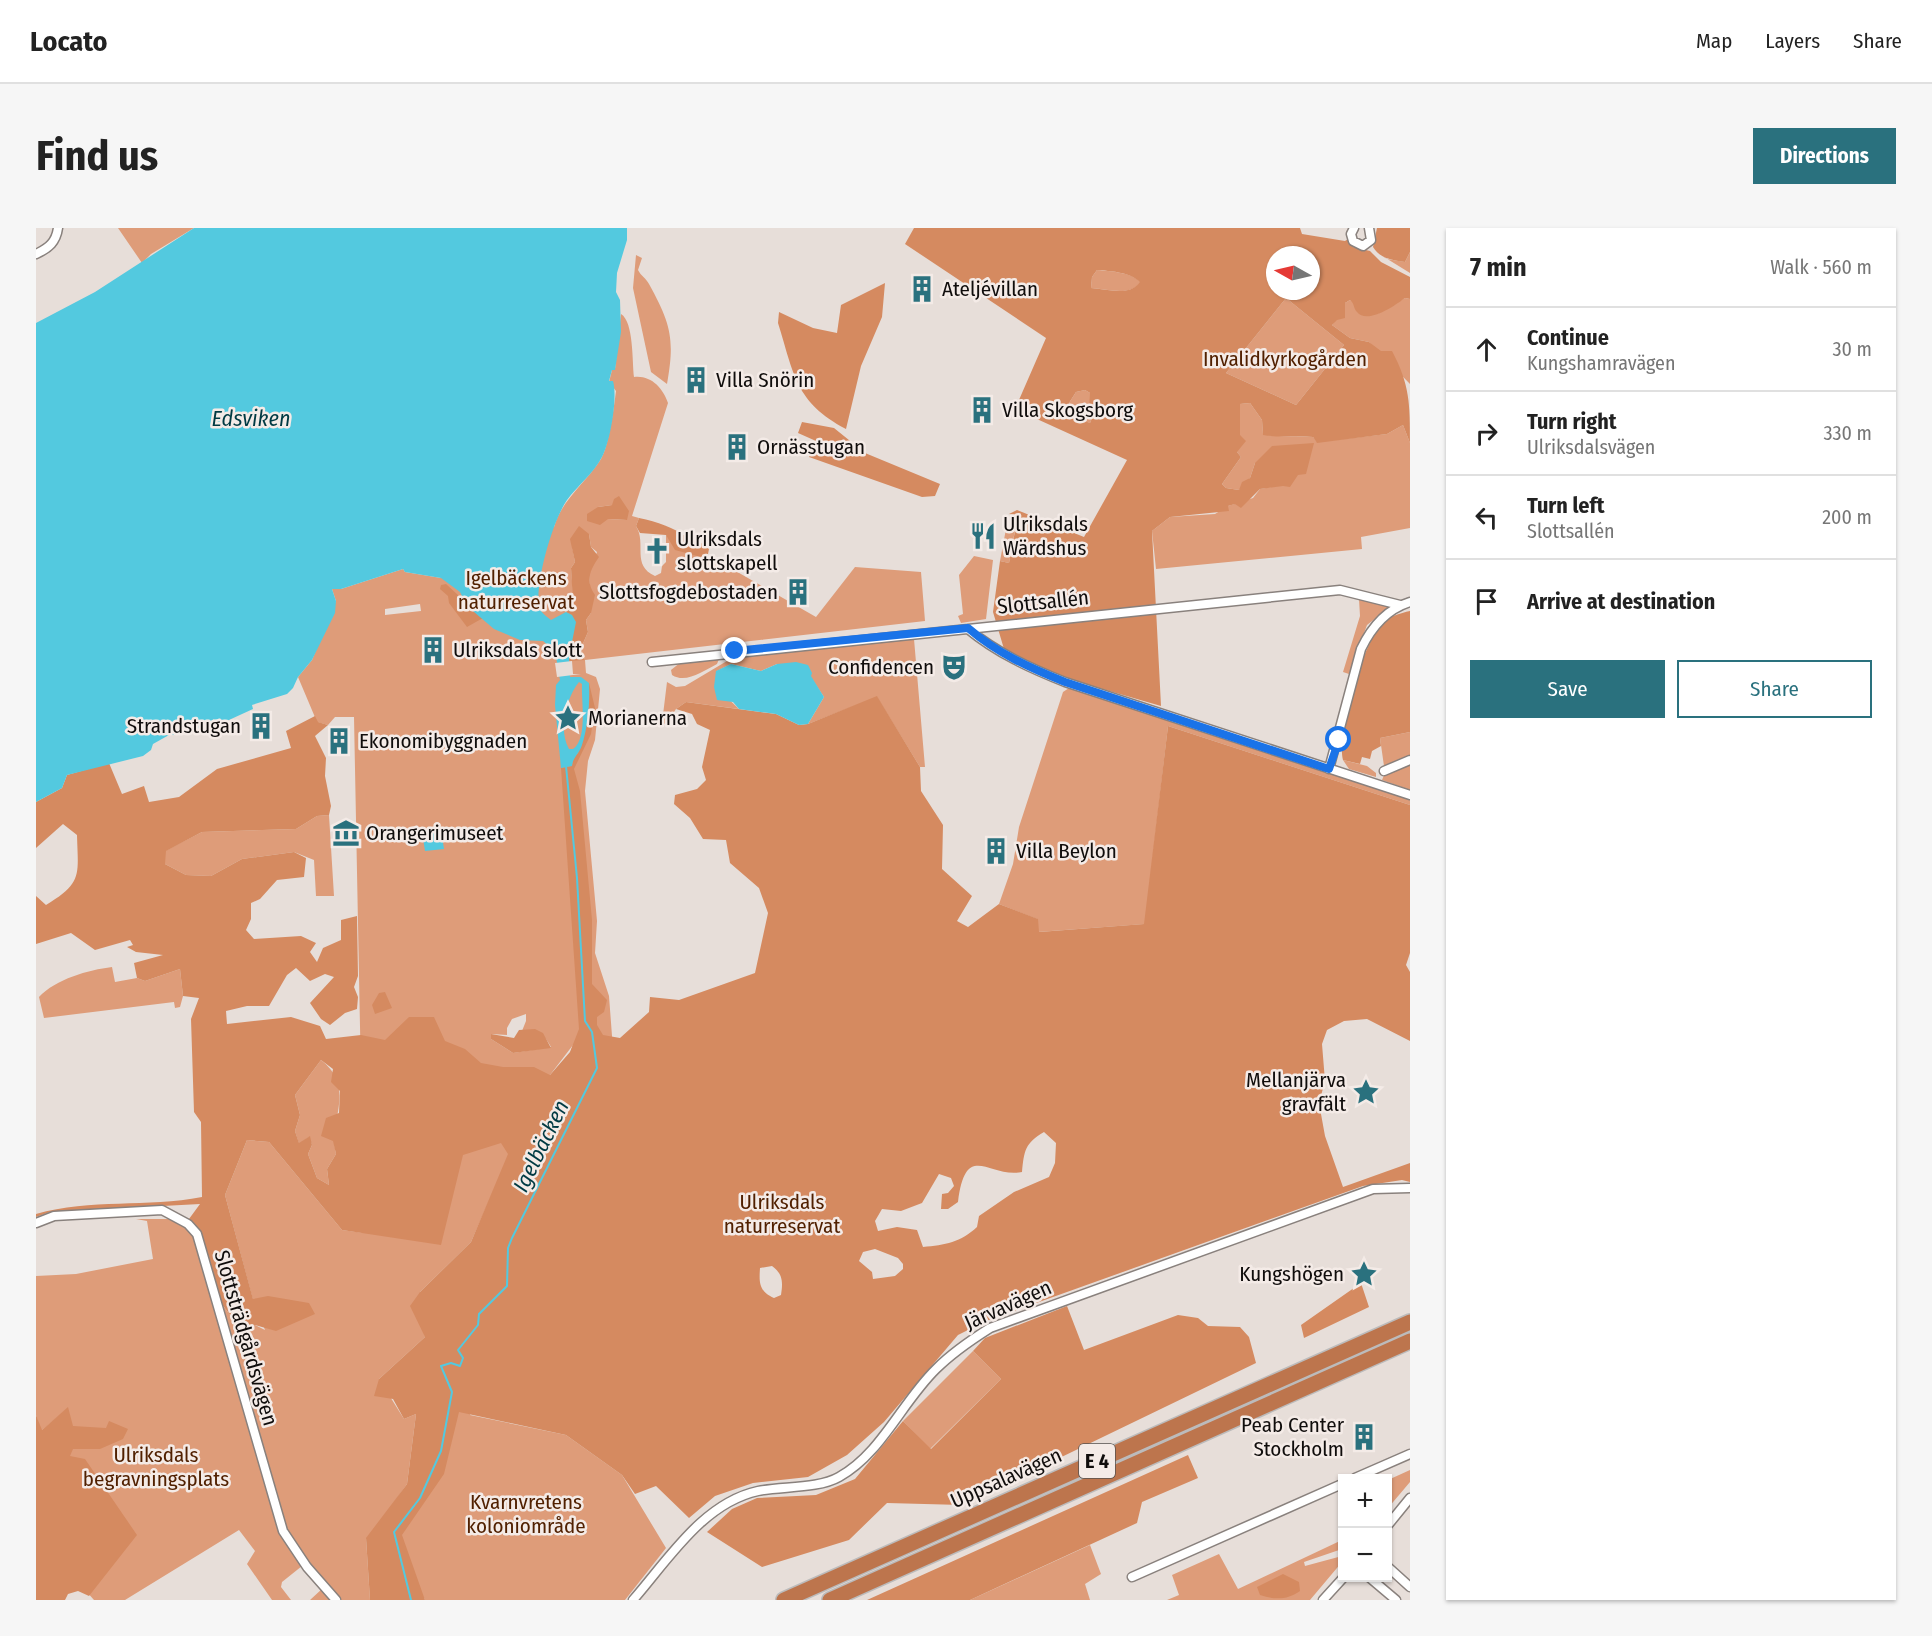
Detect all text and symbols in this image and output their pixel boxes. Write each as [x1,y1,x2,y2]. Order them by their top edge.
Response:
text: Locato [30,25,108,58]
text: Map [1696,28,1732,54]
text: Layers [1765,28,1820,54]
text: Share [1853,28,1902,54]
button: Directions [1753,128,1896,184]
text: Find us [36,131,158,181]
north arrow [1266,246,1320,300]
text: 7 min [1470,252,1527,283]
text: Walk · 560 m [1770,255,1872,279]
building icon: Ateljévillan [907,274,937,304]
place label: Ateljévillan [942,276,1038,302]
text: Continue [1527,324,1609,351]
icon: ahead [1470,333,1503,366]
text: 30 m [1832,337,1872,361]
park label: Invalidkyrkogården [1203,346,1367,372]
text: Kungshamravägen [1527,351,1676,375]
building icon: Villa Snörin [681,365,711,395]
place label: Villa Snörin [716,367,814,393]
building icon: Villa Skogsborg [967,395,997,425]
place label: Villa Skogsborg [1002,397,1133,423]
water label: Edsviken [212,405,290,432]
text: Turn right [1527,408,1616,435]
icon: right [1470,417,1503,450]
text: 330 m [1823,421,1872,445]
building icon: Ornässtugan [722,432,752,462]
place label: Ornässtugan [757,434,865,460]
text: Ulriksdalsvägen [1527,435,1655,459]
text: Turn left [1527,492,1605,519]
icon: left [1470,501,1503,534]
text: 200 m [1822,505,1872,529]
place label: Ulriksdals Wärdshus [1003,511,1088,561]
text: Slottsallén [1527,519,1615,543]
restaurant icon: Ulriksdals Wärdshus [968,521,998,551]
place label: Ulriksdals slottskapell [677,526,778,576]
church icon: Ulriksdals slottskapell [642,536,672,566]
park label: Igelbäckens naturreservat [458,565,574,615]
building icon: Slottsfogdebostaden [783,577,813,607]
place label: Slottsfogdebostaden [599,579,778,605]
street label: Slottsallén [996,584,1090,620]
icon: arrive [1470,585,1503,618]
text: Arrive at destination [1527,588,1715,615]
building icon: Ulriksdals slott [418,635,448,665]
place label: Ulriksdals slott [453,637,582,663]
route end [721,637,747,663]
theatre icon: Confidencen [939,652,969,682]
place label: Confidencen [828,654,934,680]
button: Save [1470,660,1665,718]
button: Share [1677,660,1872,718]
place icon: Morianerna [553,703,583,733]
place label: Morianerna [588,705,687,731]
building icon: Strandstugan [246,711,276,741]
place label: Strandstugan [127,713,241,739]
building icon: Ekonomibyggnaden [324,726,354,756]
route start [1325,726,1351,752]
place label: Ekonomibyggnaden [359,728,527,754]
museum icon: Orangerimuseet [331,818,361,848]
place label: Orangerimuseet [366,820,504,846]
building icon: Villa Beylon [981,836,1011,866]
place label: Villa Beylon [1016,838,1117,864]
place label: Mellanjärva gravfält [1246,1067,1346,1117]
place icon: Mellanjärva gravfält [1351,1077,1381,1107]
water label: Igelbäcken [507,1096,575,1196]
park label: Ulriksdals naturreservat [724,1189,840,1239]
street label: Slottsträdgårdsvägen [209,1247,283,1429]
place icon: Kungshögen [1349,1259,1379,1289]
place label: Kungshögen [1239,1261,1344,1287]
street label: Järvavägen [960,1274,1056,1336]
place label: Peab Center Stockholm [1241,1412,1345,1462]
building icon: Peab Center Stockholm [1349,1422,1379,1452]
park label: Ulriksdals begravningsplats [83,1442,229,1492]
street label: Uppsalavägen [946,1442,1066,1514]
road number: E 4 [1079,1444,1115,1478]
map controls [1338,1474,1392,1582]
button: + [1338,1474,1392,1528]
park label: Kvarnvretens koloniområde [466,1489,586,1539]
button: − [1338,1528,1392,1582]

